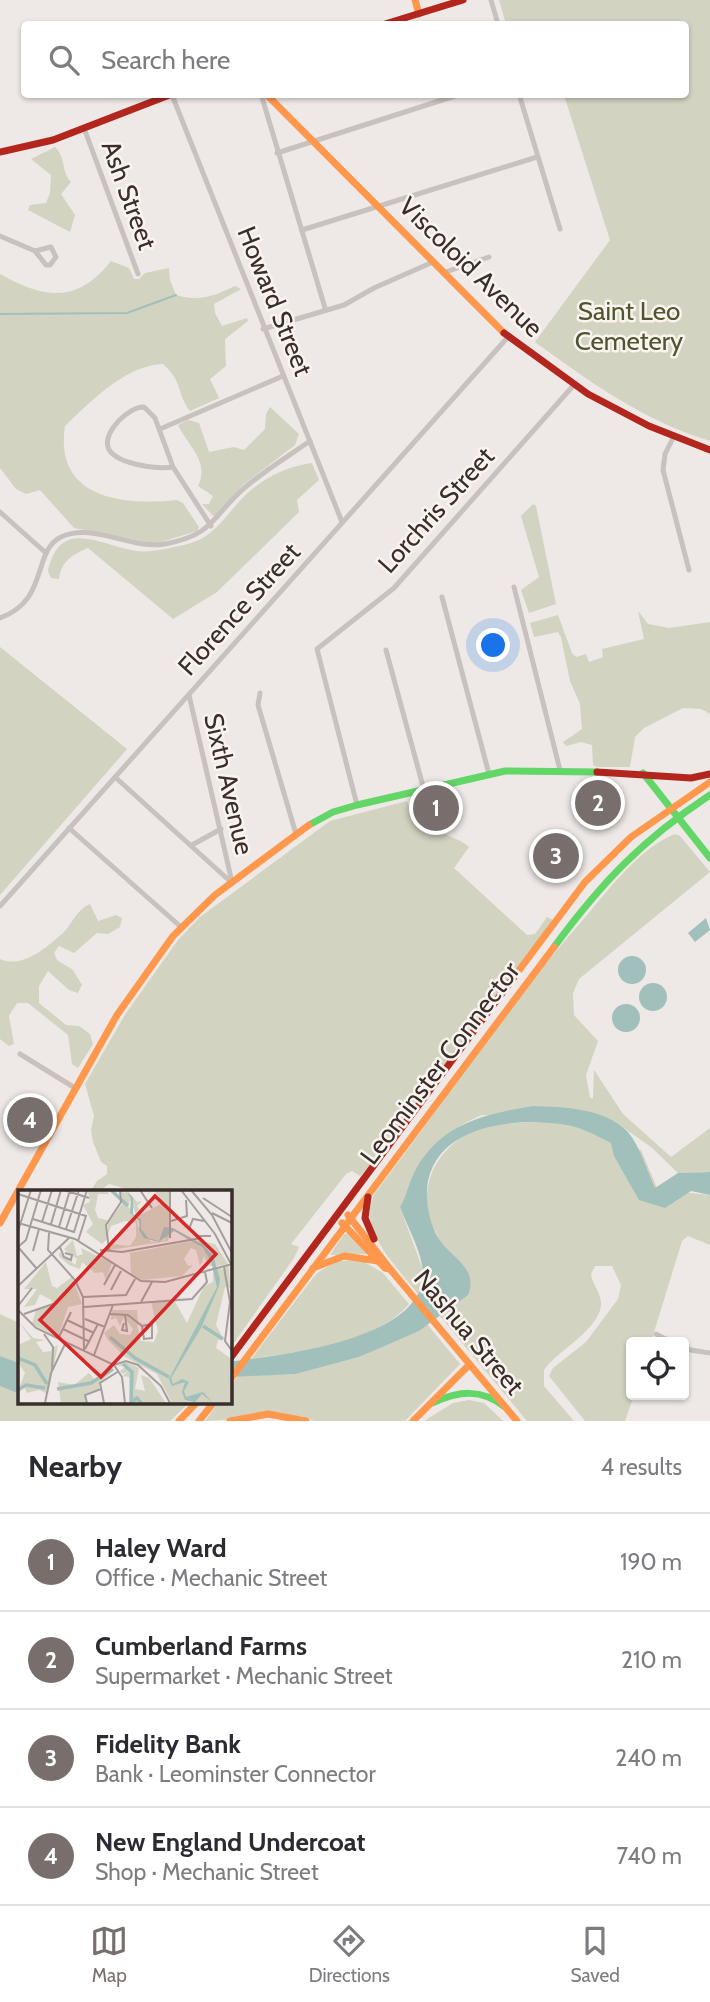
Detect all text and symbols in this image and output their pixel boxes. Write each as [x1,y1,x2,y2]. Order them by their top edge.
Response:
search box [21,21,689,98]
icon: search [45,41,83,79]
text: Search here [101,44,230,76]
street label: Ash Street [95,136,164,254]
street label: Viscoloid Avenue [392,190,550,344]
street label: Howard Street [231,222,320,381]
park label: Saint Leo Cemetery [575,295,683,357]
street label: Lorchris Street [371,440,501,579]
street label: Florence Street [171,536,307,682]
your location [476,628,510,662]
street label: Sixth Avenue [197,710,261,858]
pin: 2 [575,777,621,829]
pin: 1 [413,782,459,834]
pin: 3 [533,830,579,882]
street label: Leominster Connector [353,955,527,1171]
pin: 4 [7,1094,53,1146]
inset map [18,1190,231,1404]
street label: Nashua Street [407,1263,531,1402]
map controls [626,1337,689,1400]
button: locate [626,1337,689,1400]
text: Nearby [28,1448,122,1485]
text: 4 results [601,1453,682,1481]
text: Haley Ward [95,1532,227,1564]
text: 1 [47,1548,55,1576]
text: 190 m [620,1548,682,1576]
text: Office · Mechanic Street [95,1564,327,1592]
text: Cumberland Farms [95,1630,307,1662]
text: 2 [45,1646,57,1674]
text: 210 m [621,1646,682,1674]
text: Supermarket · Mechanic Street [95,1662,392,1690]
text: Fidelity Bank [95,1728,241,1760]
text: 3 [45,1744,57,1772]
text: 240 m [615,1744,682,1772]
text: Bank · Leominster Connector [95,1760,376,1788]
text: New England Undercoat [95,1826,365,1858]
text: 4 [44,1842,58,1870]
text: 740 m [617,1842,682,1870]
text: Shop · Mechanic Street [95,1858,319,1886]
tab: Map [90,1922,128,1987]
tab: Directions [309,1922,390,1987]
tab: Saved [570,1922,620,1987]

